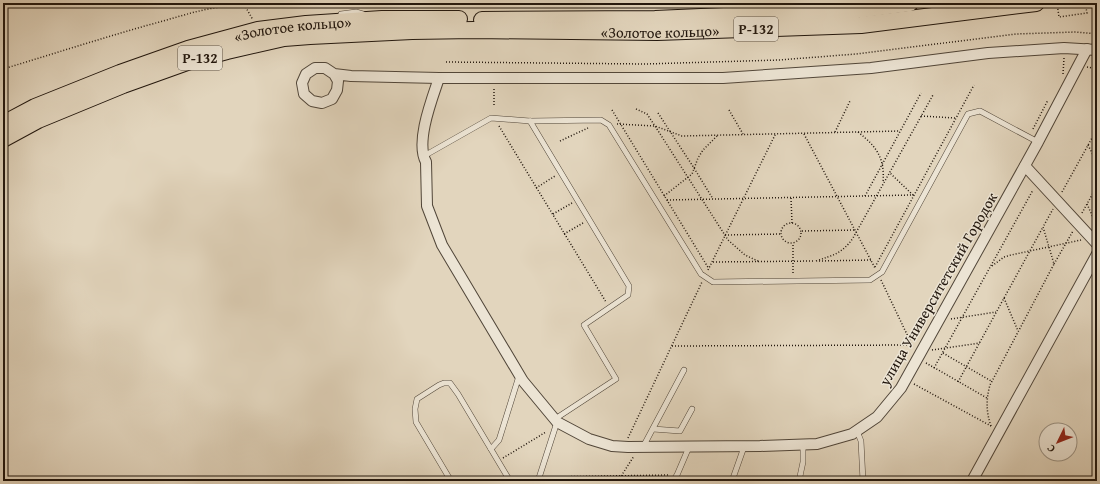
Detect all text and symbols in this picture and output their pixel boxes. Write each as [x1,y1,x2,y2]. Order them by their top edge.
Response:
street label: «Золотое кольцо» [231,11,352,47]
road number: Р-132 [734,17,778,41]
street label: «Золотое кольцо» [601,19,720,43]
road number: Р-132 [178,46,222,70]
street label: улица Университетский Городок [873,188,1002,390]
north arrow [1038,422,1078,462]
text: С [1043,441,1059,457]

